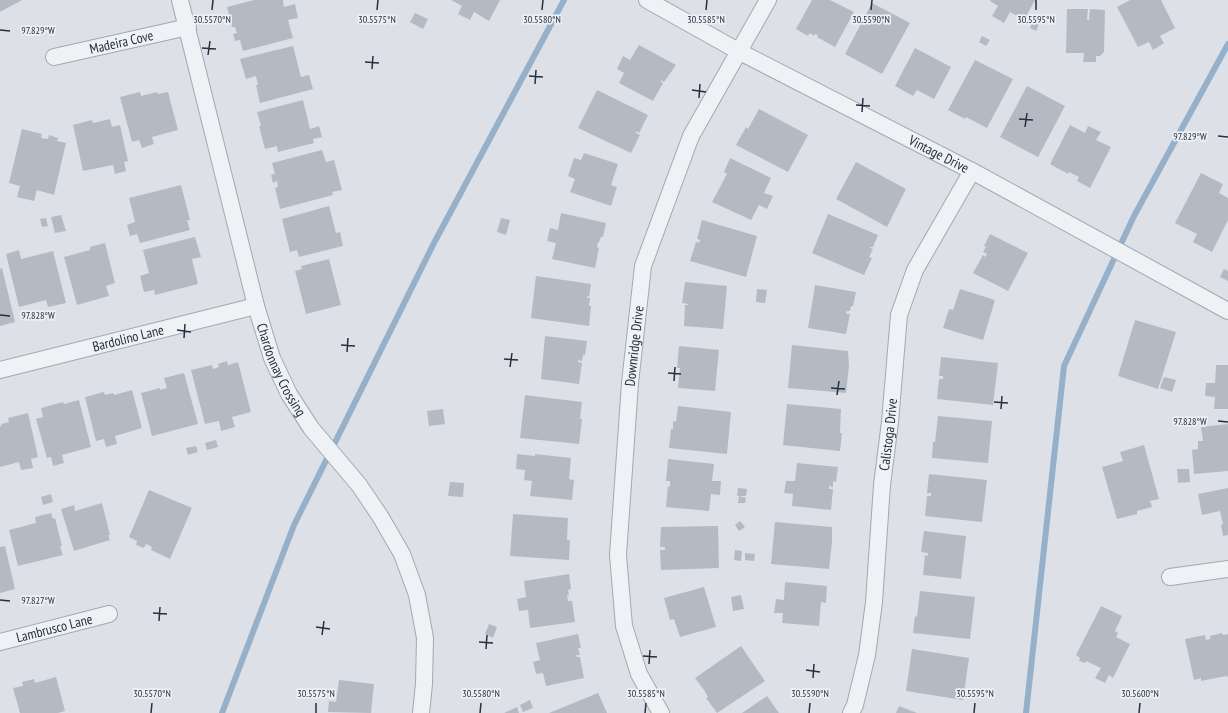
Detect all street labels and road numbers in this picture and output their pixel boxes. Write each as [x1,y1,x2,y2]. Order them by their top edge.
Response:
street label: Madeira Cove [88,26,155,58]
street label: Vintage Drive [905,131,972,177]
street label: Downridge Drive [621,305,648,387]
street label: Bardolino Lane [91,320,166,356]
street label: Chardonnay Crossing [253,321,310,420]
street label: Calistoga Drive [875,397,901,472]
street label: Lambrusco Lane [14,610,94,646]

